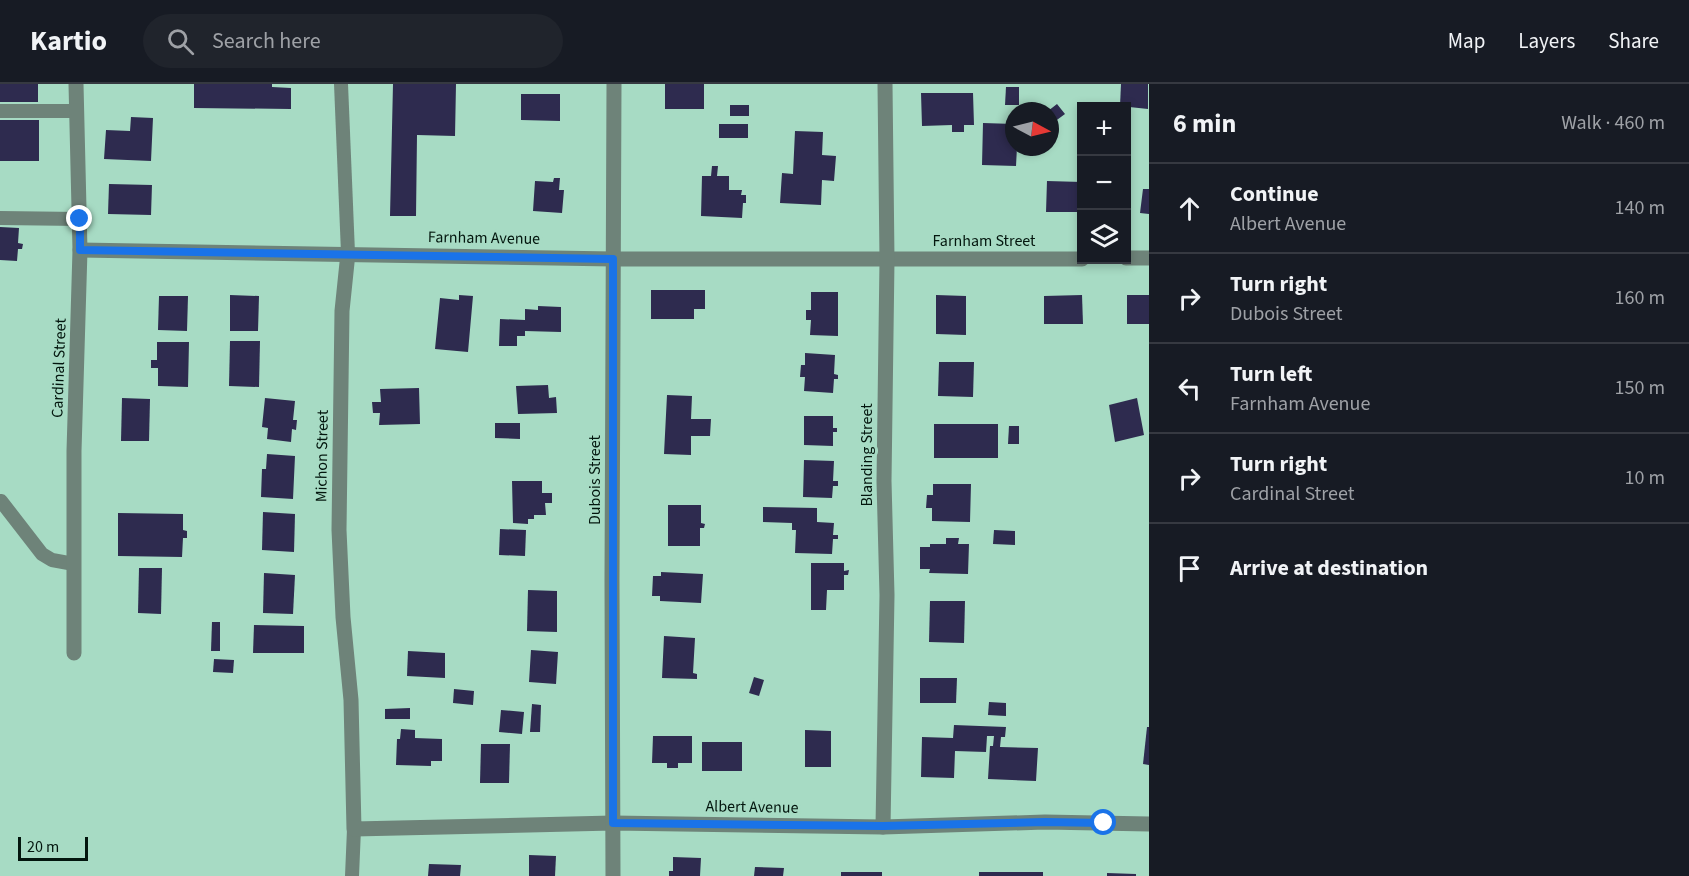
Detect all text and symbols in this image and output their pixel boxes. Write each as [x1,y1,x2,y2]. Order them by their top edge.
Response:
search box [143,14,563,68]
text: Kartio [30,21,107,61]
icon: search [164,25,197,58]
text: Search here [212,25,321,57]
text: Map [1448,26,1485,56]
text: Layers [1518,26,1575,56]
text: Share [1608,26,1659,56]
north arrow [1005,102,1059,156]
map controls [1077,102,1131,264]
button: + [1077,102,1131,156]
text: 6 min [1173,105,1236,142]
text: Walk · 460 m [1561,109,1665,137]
button: − [1077,156,1131,210]
text: Continue [1230,178,1319,210]
icon: ahead [1173,192,1206,225]
text: 140 m [1615,194,1665,222]
route end [66,205,92,231]
button: layers [1077,210,1131,264]
text: Albert Avenue [1230,210,1346,238]
street label: Farnham Avenue [428,226,540,250]
street label: Farnham Street [932,230,1036,252]
text: Turn right [1230,268,1327,300]
icon: right [1173,282,1206,315]
text: 160 m [1615,284,1665,312]
text: Dubois Street [1230,300,1343,328]
street label: Cardinal Street [46,317,72,418]
text: Turn left [1230,358,1312,390]
icon: left [1173,372,1206,405]
text: 150 m [1615,374,1665,402]
text: Farnham Avenue [1230,390,1370,418]
street label: Blanding Street [856,403,878,507]
street label: Michon Street [310,409,334,502]
street label: Dubois Street [584,434,606,525]
text: Turn right [1230,448,1327,480]
icon: right [1173,462,1206,495]
text: 10 m [1625,464,1665,492]
text: Cardinal Street [1230,480,1355,508]
icon: arrive [1173,552,1206,585]
text: Arrive at destination [1230,552,1428,584]
street label: Albert Avenue [705,795,799,819]
route start [1090,809,1116,835]
scale bar [18,834,88,862]
text: 20 m [27,836,59,858]

